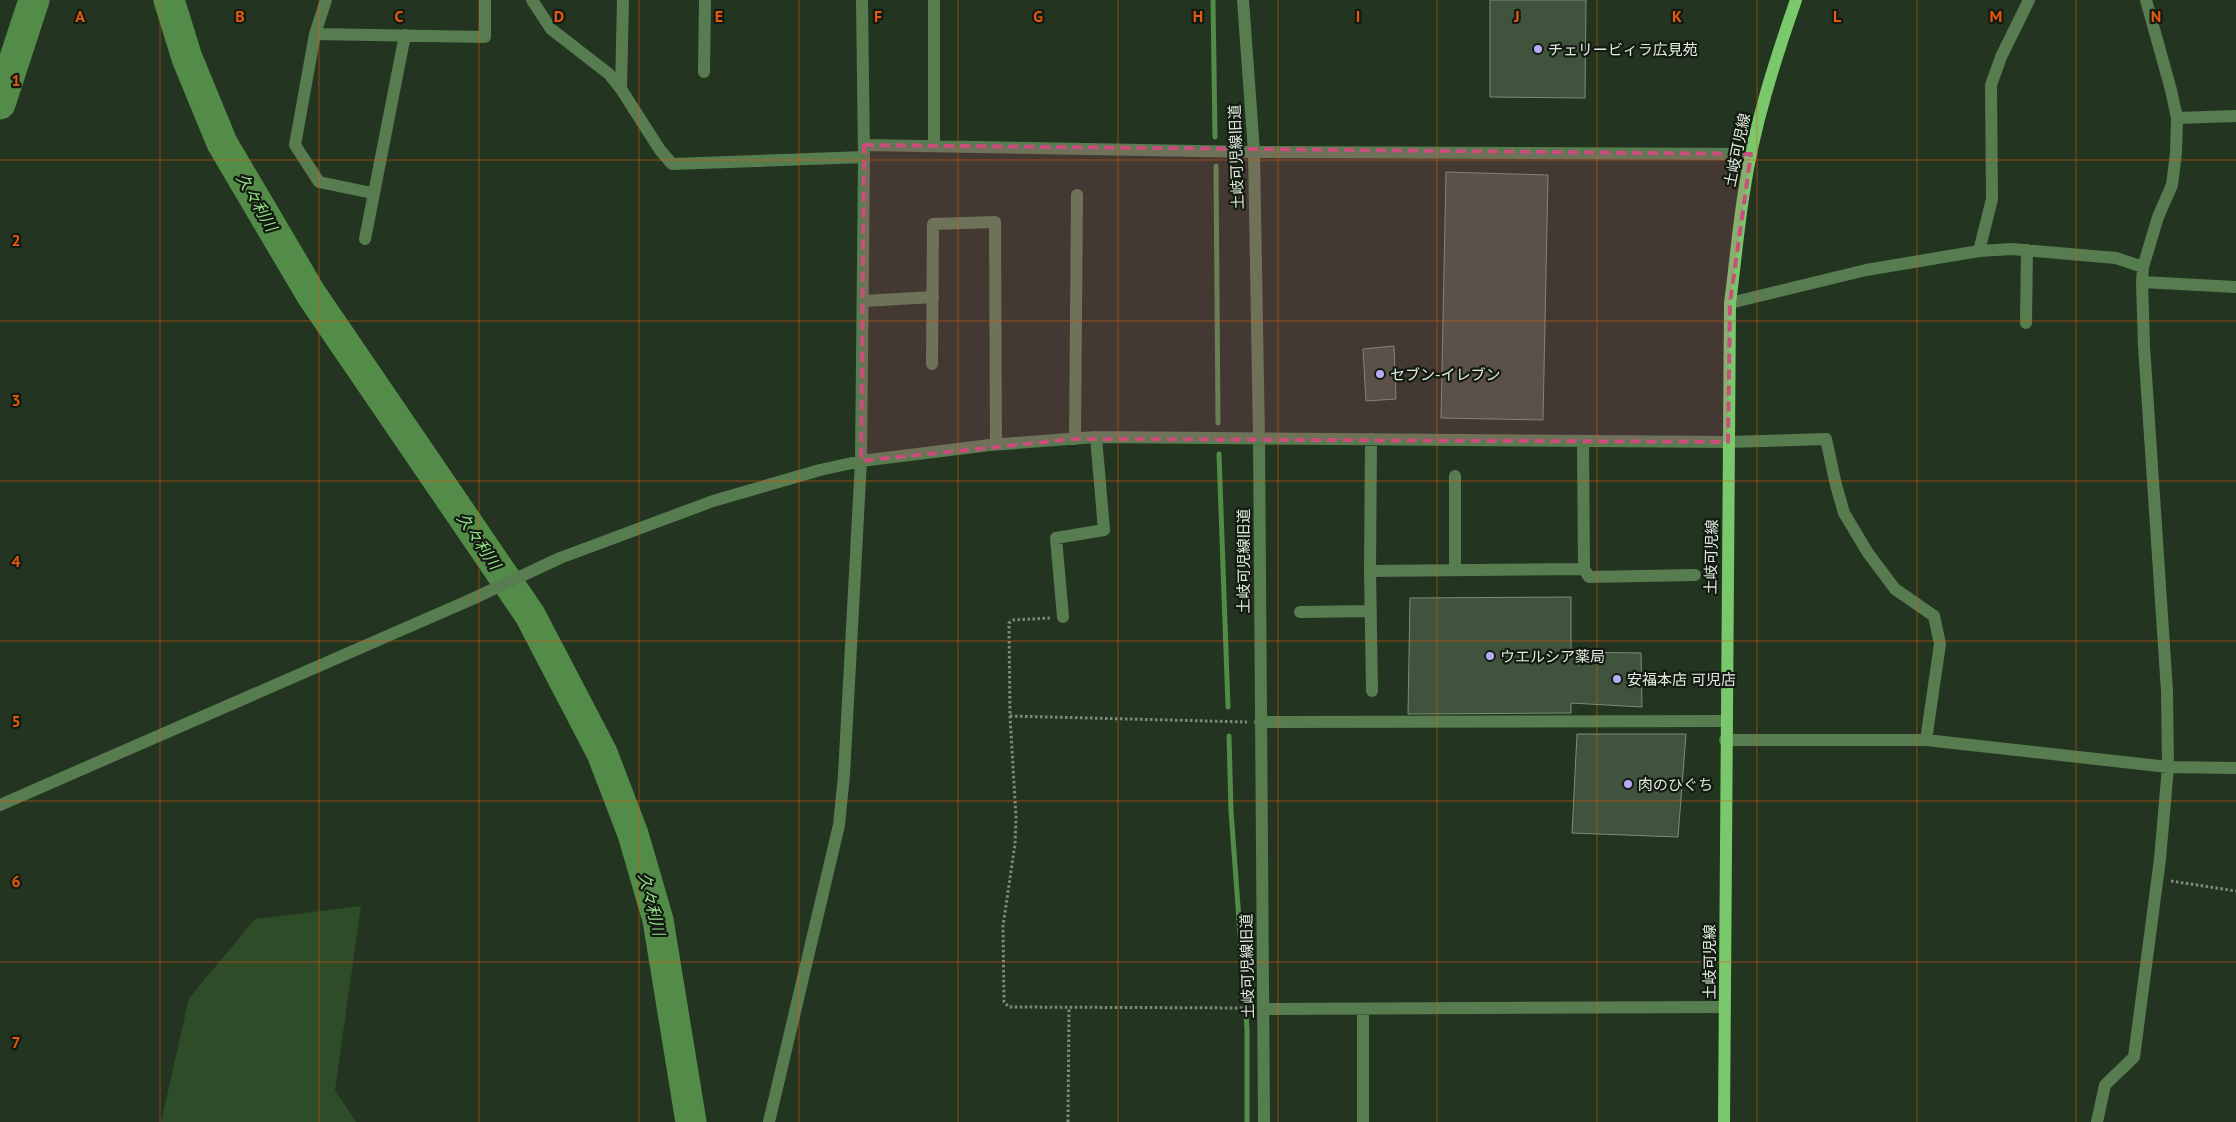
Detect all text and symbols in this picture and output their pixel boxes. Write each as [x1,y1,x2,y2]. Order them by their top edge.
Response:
text: A [75,6,85,26]
text: B [235,6,245,26]
text: C [395,6,404,26]
text: D [554,6,564,26]
text: E [715,6,723,26]
text: F [874,6,882,26]
text: G [1033,6,1043,26]
text: H [1193,6,1203,26]
text: I [1356,6,1360,26]
text: J [1513,6,1520,26]
text: K [1672,6,1682,26]
text: L [1833,6,1842,26]
text: M [1990,6,2002,26]
text: N [2151,6,2161,26]
place label: チェリービィラ広見苑 [1548,40,1698,59]
marker: チェリービィラ広見苑 [1532,43,1544,55]
text: 1 [11,70,21,90]
street label: 土岐可児線旧道 [1225,104,1247,210]
street label: 土岐可児線 [1720,111,1754,189]
water label: 久々利川 [232,169,283,236]
text: 2 [11,230,21,250]
place label: セブン-イレブン [1390,365,1500,384]
marker: セブン-イレブン [1374,368,1386,380]
text: 3 [11,390,21,410]
street label: 土岐可児線旧道 [1234,508,1253,614]
water label: 久々利川 [453,509,506,575]
street label: 土岐可児線 [1701,519,1721,595]
text: 4 [11,551,21,571]
place label: ウエルシア薬局 [1500,647,1605,666]
marker: ウエルシア薬局 [1484,650,1496,662]
place label: 安福本店 可児店 [1627,670,1736,689]
marker: 安福本店 可児店 [1611,673,1623,685]
text: 5 [11,711,21,731]
place label: 肉のひぐち [1638,775,1713,794]
marker: 肉のひぐち [1622,778,1634,790]
text: 6 [11,871,21,891]
water label: 久々利川 [635,871,670,939]
street label: 土岐可児線旧道 [1237,913,1257,1019]
street label: 土岐可児線 [1700,924,1719,1000]
text: 7 [11,1032,21,1052]

